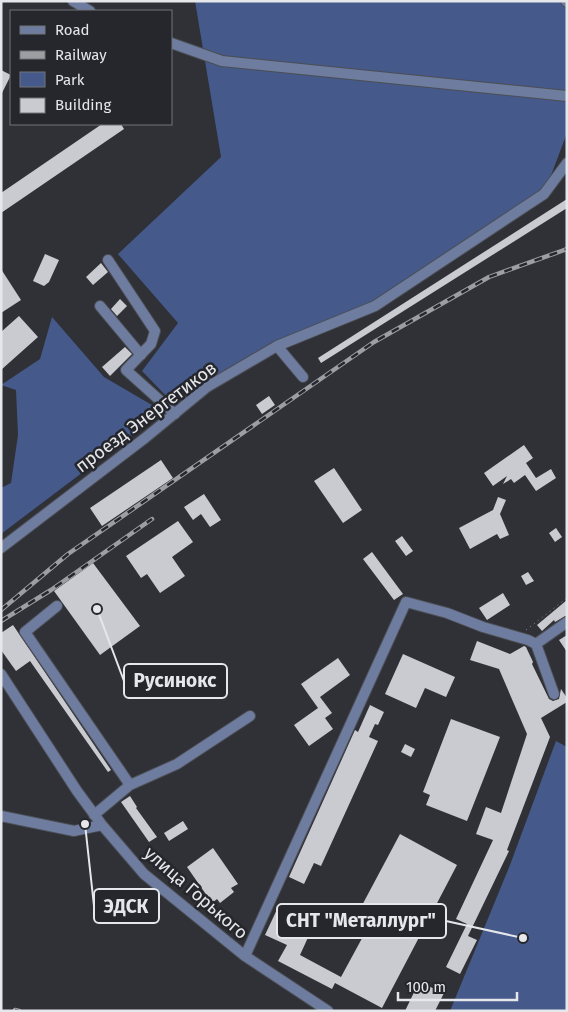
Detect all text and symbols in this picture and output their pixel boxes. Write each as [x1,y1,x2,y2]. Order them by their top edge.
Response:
legend [10,10,172,125]
text: Road [55,21,90,39]
text: Railway [55,46,107,64]
text: Park [55,71,85,89]
text: Building [55,96,111,114]
street label: проезд Энергетиков [71,357,221,477]
callout: Русинокс [124,664,227,698]
text: Русинокс [134,669,216,692]
street label: улица Горького [140,842,252,944]
callout: ЭДСК [94,889,159,923]
text: ЭДСК [104,895,149,918]
callout: СНТ "Металлург" [277,904,446,938]
text: СНТ "Металлург" [286,909,436,932]
scale bar [398,970,517,1002]
text: 100 m [406,978,446,996]

